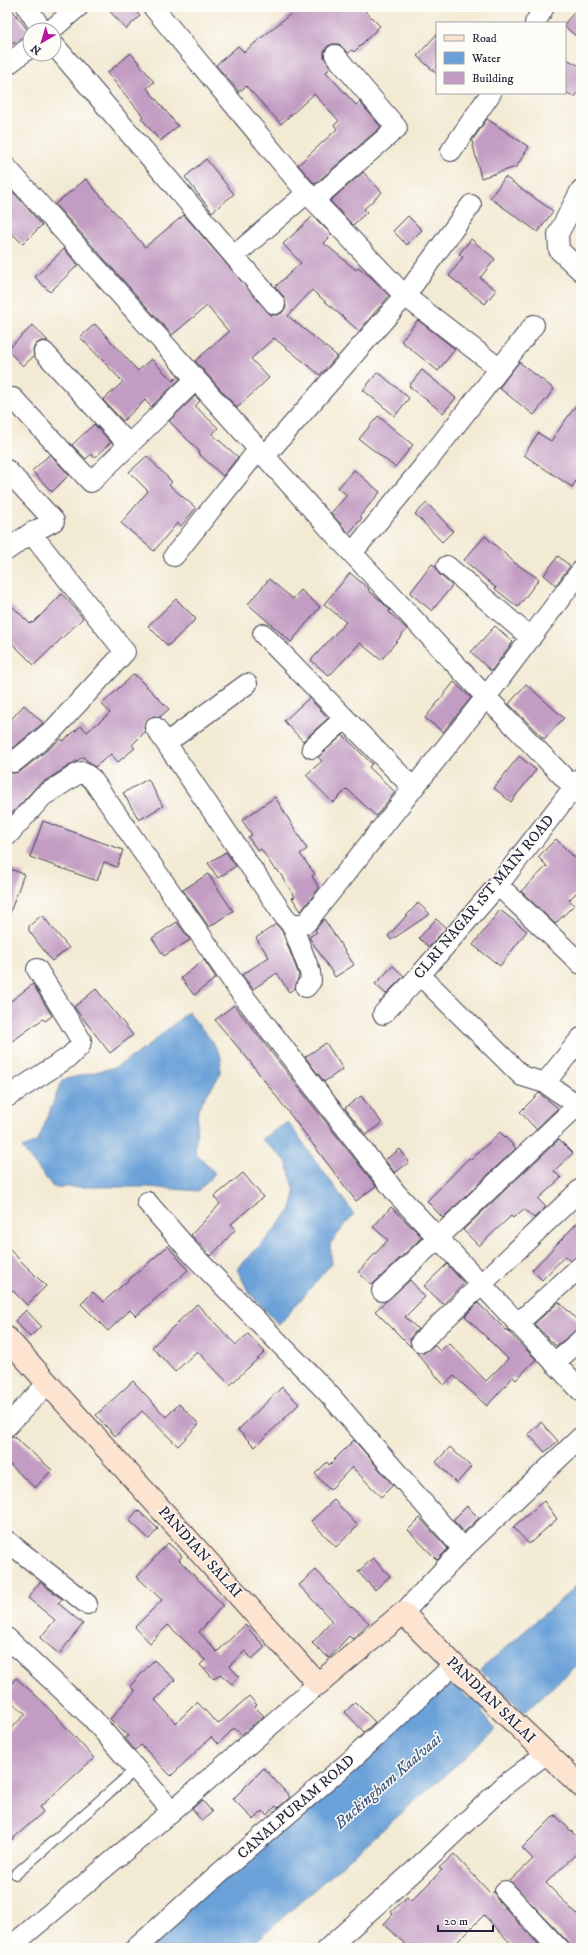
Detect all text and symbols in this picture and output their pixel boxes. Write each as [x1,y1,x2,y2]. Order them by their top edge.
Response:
north arrow [22,22,62,62]
legend [436,22,566,94]
text: Road [472,31,497,46]
text: N [29,41,44,57]
text: Water [471,51,501,66]
text: Building [472,71,513,86]
street label: CLRI NAGAR 1ST MAIN ROAD [410,811,558,983]
street label: PANDIAN SALAI [154,1502,246,1602]
street label: PANDIAN SALAI [442,1653,540,1747]
water label: Buckingham Kaalvaai [330,1729,446,1834]
street label: CANALPURAM ROAD [233,1751,359,1863]
scale bar [438,1907,493,1933]
text: 20 m [444,1914,468,1929]

